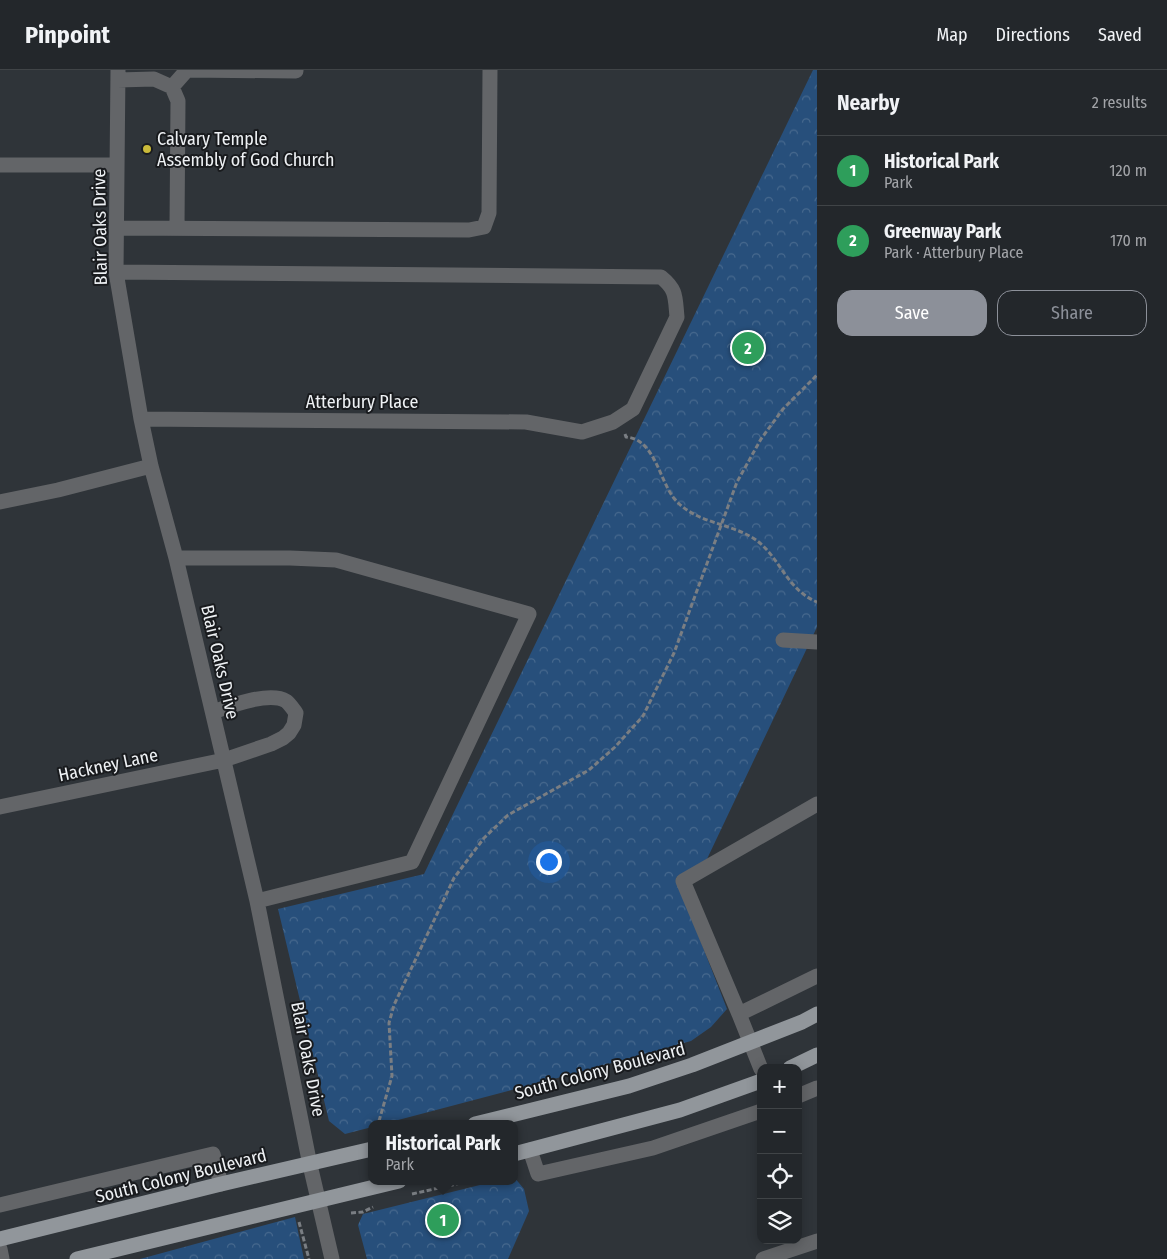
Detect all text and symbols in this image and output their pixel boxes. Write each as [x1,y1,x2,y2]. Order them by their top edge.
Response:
text: Pinpoint [25,21,110,49]
text: Map [936,24,968,46]
text: Directions [996,24,1070,46]
text: Saved [1098,24,1142,46]
text: Nearby [837,90,899,116]
text: 2 results [1092,93,1147,112]
place label: Calvary Temple Assembly of God Church [157,128,335,171]
marker: Calvary Temple Assembly of God Church [141,143,153,155]
text: Historical Park [884,150,999,173]
text: 1 [850,161,856,180]
text: 120 m [1109,161,1147,180]
street label: Blair Oaks Drive [88,168,112,286]
text: Park [884,173,912,192]
text: Greenway Park [884,220,1001,243]
text: 2 [849,231,857,250]
text: 170 m [1110,231,1147,250]
text: Park · Atterbury Place [884,243,1023,262]
button: Save [837,290,987,336]
button: Share [997,290,1147,336]
pin: 2 [732,329,764,367]
street label: Atterbury Place [306,391,418,413]
street label: Blair Oaks Drive [196,603,244,721]
street label: Hackney Lane [56,744,160,786]
your location [536,849,562,875]
street label: Blair Oaks Drive [286,1000,330,1118]
street label: South Colony Boulevard [512,1038,688,1104]
map controls [757,1064,802,1244]
button: + [757,1064,802,1109]
button: − [757,1109,802,1154]
popup [368,1120,518,1185]
text: Historical Park [385,1132,501,1155]
street label: South Colony Boulevard [93,1144,269,1208]
button: locate [757,1154,802,1199]
text: Park [385,1155,414,1174]
button: layers [757,1199,802,1244]
pin: 1 [427,1201,459,1239]

